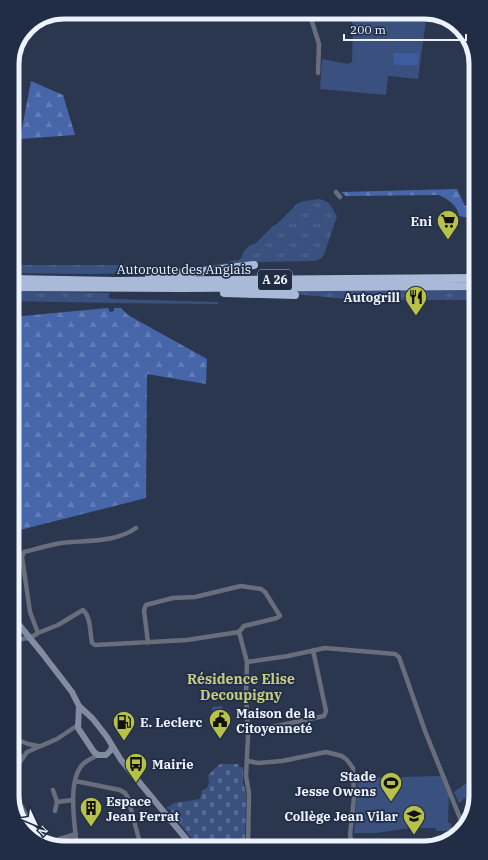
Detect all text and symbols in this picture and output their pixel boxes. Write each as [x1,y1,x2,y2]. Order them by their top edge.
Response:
scale bar [344,16,466,42]
text: 200 m [350,22,386,37]
supermarket icon: Eni [435,208,461,241]
place label: Eni [410,213,433,230]
street label: Autoroute des Anglais [117,261,251,278]
road number: A 26 [258,270,292,290]
restaurant icon: Autogrill [403,284,429,317]
place label: Autogrill [344,289,400,306]
district label: Résidence Elise Decoupigny [187,670,295,704]
place label: Maison de la Citoyenneté [236,705,316,737]
public building icon: Maison de la Citoyenneté [207,707,233,740]
fuel station icon: E. Leclerc [111,709,137,742]
place label: E. Leclerc [140,714,203,731]
bus stop icon: Mairie [123,751,149,784]
place label: Mairie [152,756,194,773]
place label: Stade Jesse Owens [295,768,376,800]
sports icon: Stade Jesse Owens [378,770,404,803]
place label: Espace Jean Ferrat [106,793,179,825]
building icon: Espace Jean Ferrat [78,795,104,828]
school or university icon: Collège Jean Vilar [401,803,427,836]
north arrow [16,804,56,844]
place label: Collège Jean Vilar [284,808,399,825]
text: N [35,823,51,839]

